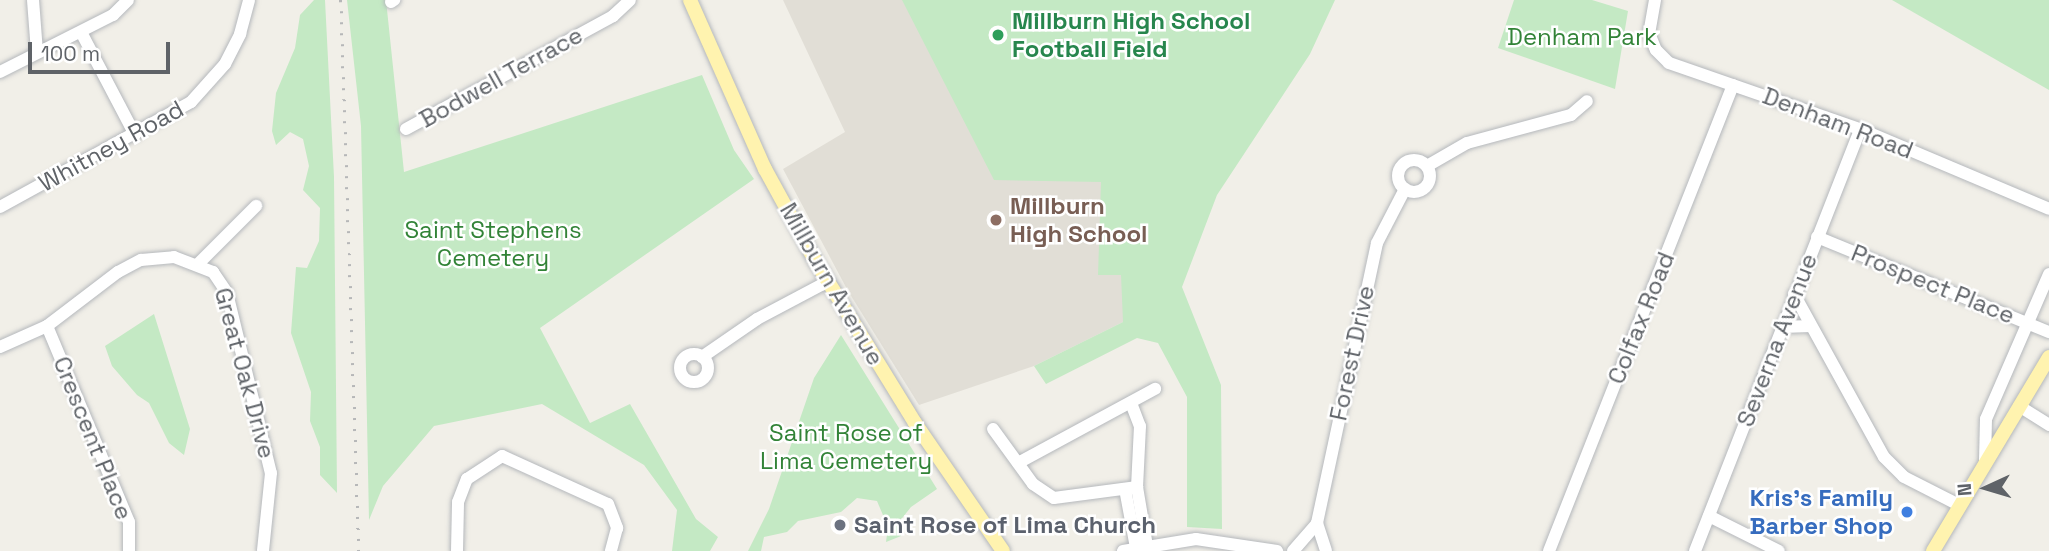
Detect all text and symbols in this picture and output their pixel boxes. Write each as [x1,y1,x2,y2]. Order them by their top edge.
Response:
place label: Millburn High School Football Field [1012,7,1250,63]
street label: Bodwell Terrace [414,20,588,134]
park label: Denham Park [1507,23,1657,51]
marker: Millburn High School Football Field [990,27,1006,43]
scale bar [32,28,173,72]
text: 100 m [41,40,100,67]
street label: Denham Road [1759,81,1917,165]
street label: Whitney Road [33,94,189,198]
place label: Millburn High School [1010,192,1147,248]
street label: Millburn Avenue [774,197,890,371]
marker: Millburn High School [988,212,1004,228]
park label: Saint Stephens Cemetery [404,216,582,272]
street label: Prospect Place [1847,238,2019,330]
street label: Colfax Road [1601,248,1681,388]
street label: Severna Avenue [1731,249,1823,431]
street label: Forest Drive [1324,283,1380,423]
street label: Great Oak Drive [208,285,282,461]
street label: Crescent Place [47,352,139,524]
park label: Saint Rose of Lima Cemetery [760,419,932,475]
north arrow [1951,453,2021,523]
text: N [1952,482,1977,497]
place label: Kris's Family Barber Shop [1750,484,1893,540]
marker: Kris's Family Barber Shop [1899,504,1915,520]
place label: Saint Rose of Lima Church [854,511,1156,539]
marker: Saint Rose of Lima Church [832,517,848,533]

